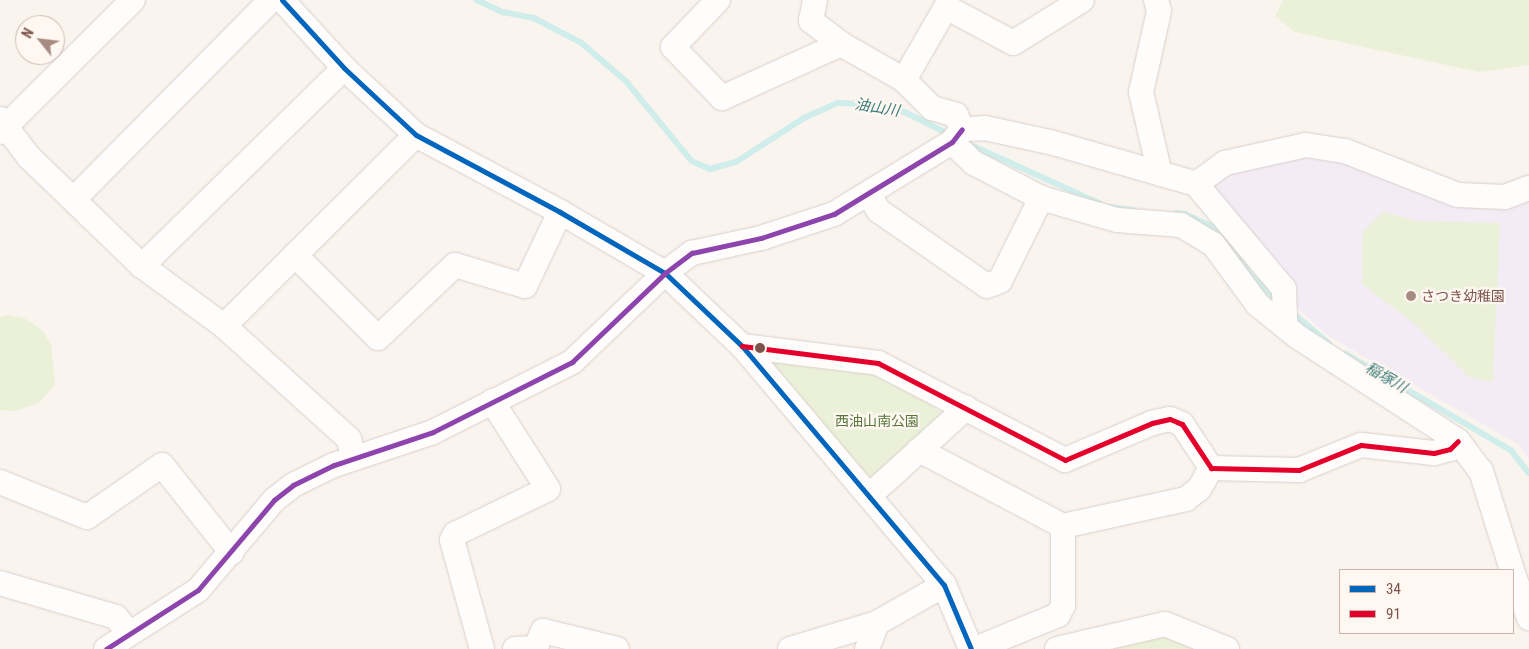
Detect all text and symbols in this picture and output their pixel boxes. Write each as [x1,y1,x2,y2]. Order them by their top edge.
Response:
north arrow [15,15,65,65]
text: N [19,26,37,41]
water label: 油山川 [853,96,901,120]
place label: さつき幼稚園 [1421,288,1505,304]
marker: さつき幼稚園 [1405,290,1417,302]
unlabelled marker [755,343,765,353]
water label: 稲塚川 [1362,359,1410,397]
park label: 西油山南公園 [835,413,919,429]
legend [1339,569,1514,634]
text: 34 [1386,580,1401,598]
text: 91 [1386,605,1401,623]

